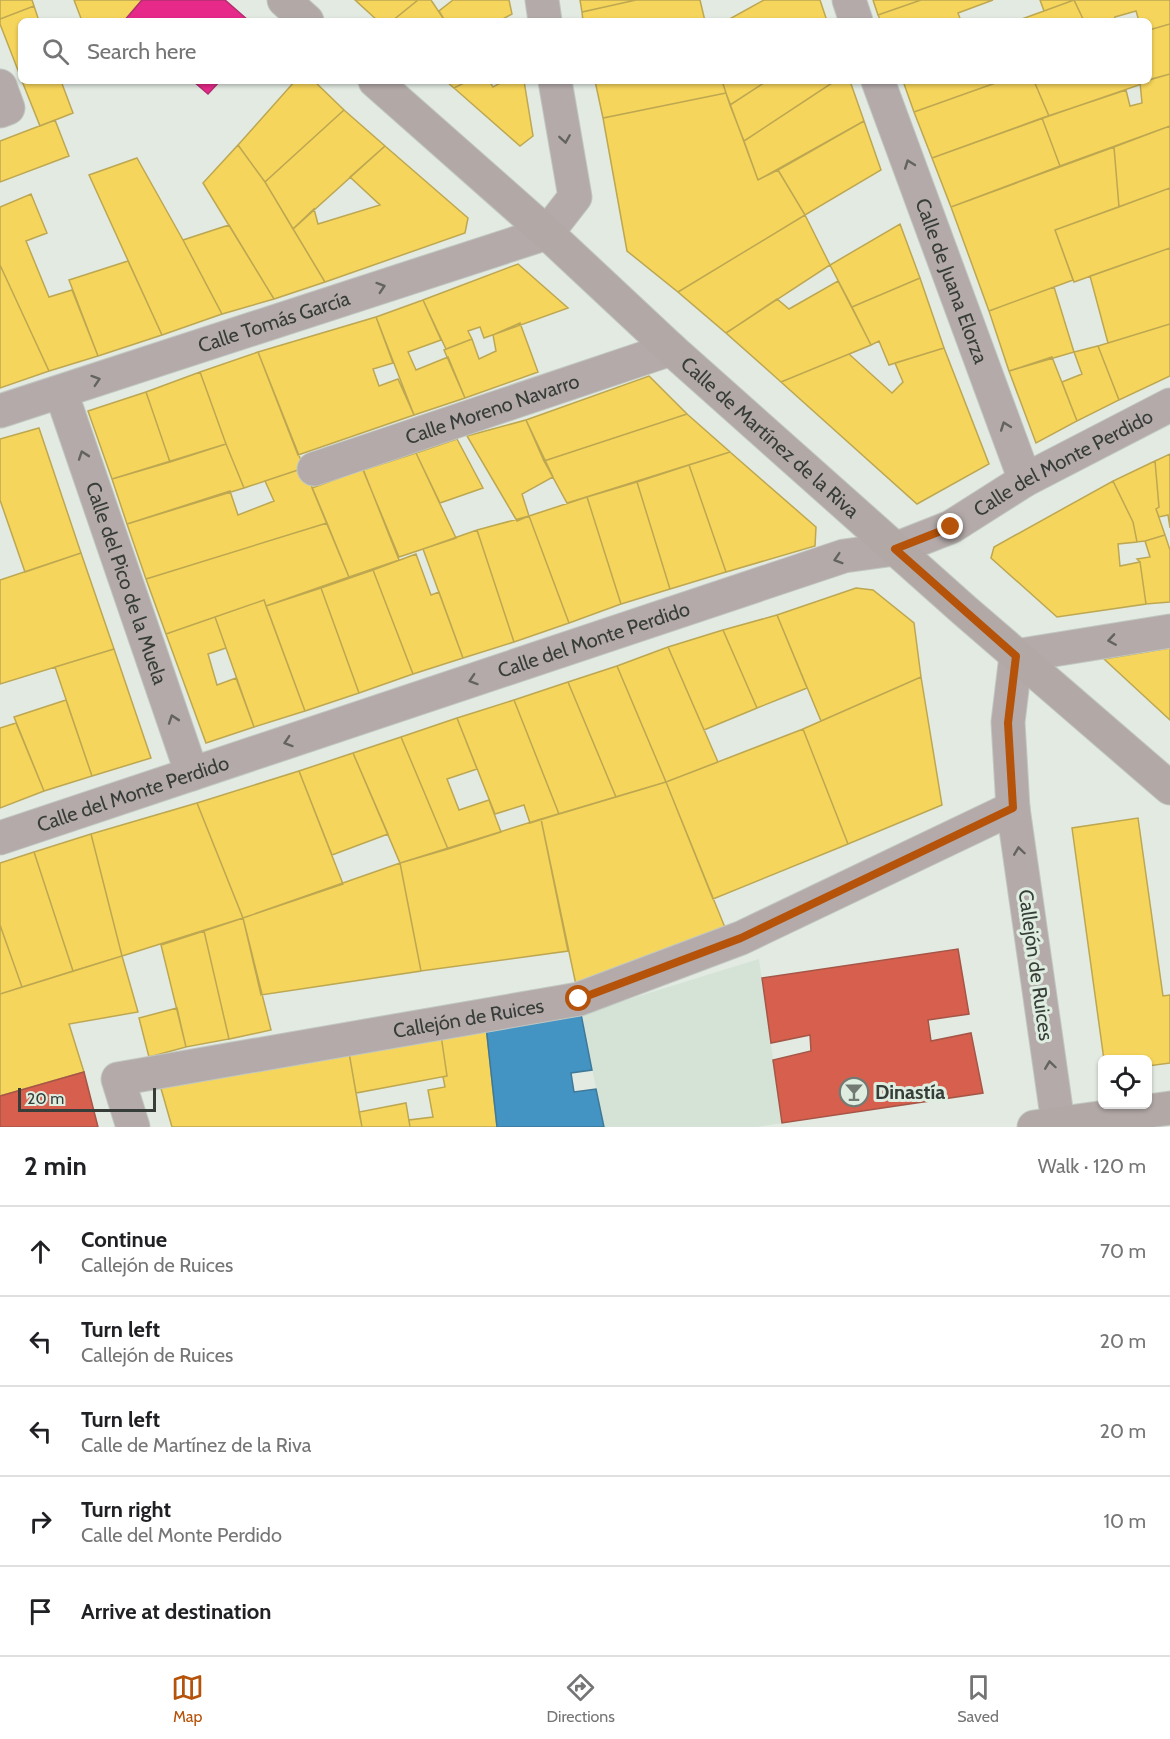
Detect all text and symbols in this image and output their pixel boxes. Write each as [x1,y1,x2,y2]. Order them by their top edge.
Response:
search box [18,18,1152,84]
icon: search [39,35,72,68]
text: Search here [87,38,196,65]
one-way arrow [558,133,571,143]
one-way arrow [903,159,916,170]
street label: Calle de Juana Elorza [910,195,993,367]
one-way arrow [375,282,386,295]
street label: Calle Tomás García [195,286,353,358]
street label: Calle de Martínez de la Riva [676,352,864,523]
street label: Calle Moreno Navarro [402,369,582,449]
one-way arrow [90,375,101,388]
street label: Calle del Monte Perdido [969,404,1157,522]
one-way arrow [1000,421,1013,431]
one-way arrow [77,450,90,461]
street label: Calle del Pico de la Muela [81,479,172,688]
route end [937,513,963,539]
one-way arrow [833,552,844,564]
street label: Calle del Monte Perdido [495,596,693,683]
one-way arrow [1108,634,1117,646]
one-way arrow [468,673,479,685]
one-way arrow [168,714,181,725]
one-way arrow [284,735,294,747]
street label: Calle del Monte Perdido [34,750,232,837]
one-way arrow [1014,846,1026,856]
street label: Callejón de Ruices [1014,888,1058,1042]
route start [565,985,591,1011]
street label: Callejón de Ruices [391,993,546,1043]
map controls [1098,1055,1152,1109]
button: locate [1098,1055,1152,1109]
one-way arrow [1044,1060,1056,1069]
bar icon: Dinastía [838,1076,870,1108]
place label: Dinastía [875,1080,945,1104]
scale bar [18,1085,156,1112]
text: 20 m [27,1089,64,1108]
text: 2 min [24,1150,87,1182]
text: Walk · 120 m [1038,1154,1146,1178]
text: Continue [81,1226,167,1253]
icon: ahead [24,1235,57,1268]
text: 70 m [1100,1239,1146,1263]
text: Callejón de Ruices [81,1253,233,1277]
text: Turn left [81,1316,160,1343]
icon: left [24,1325,57,1358]
text: 20 m [1100,1329,1146,1353]
text: Callejón de Ruices [81,1343,233,1367]
text: Turn left [81,1406,160,1433]
icon: left [24,1415,57,1448]
text: 20 m [1100,1419,1146,1443]
text: Calle de Martínez de la Riva [81,1433,311,1457]
text: Turn right [81,1496,171,1523]
icon: right [24,1505,57,1538]
text: 10 m [1103,1509,1146,1533]
text: Calle del Monte Perdido [81,1523,282,1547]
icon: arrive [24,1595,57,1628]
text: Arrive at destination [81,1598,271,1625]
tab: Map [171,1671,204,1726]
tab: Directions [547,1671,615,1726]
tab: Saved [957,1671,999,1726]

